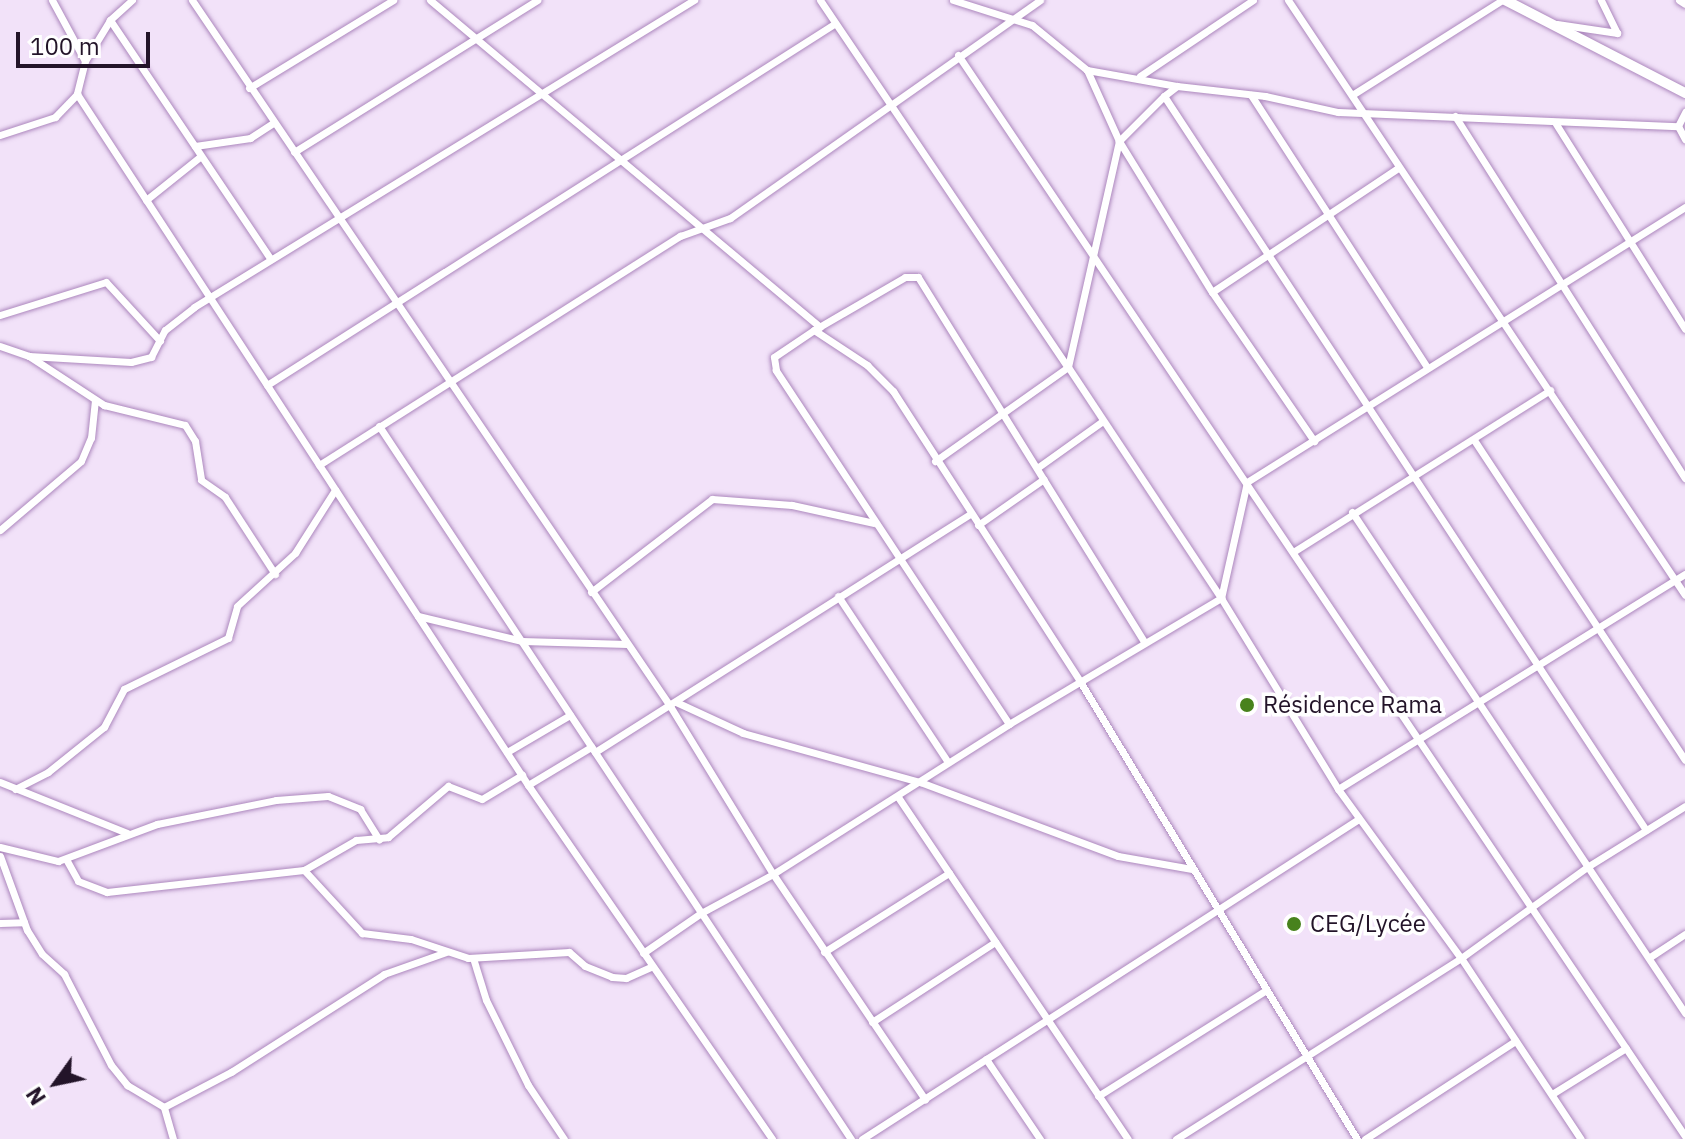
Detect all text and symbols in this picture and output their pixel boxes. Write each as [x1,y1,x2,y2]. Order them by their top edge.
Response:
scale bar [20,16,154,66]
text: 100 m [30,30,100,62]
place label: Résidence Rama [1263,691,1442,719]
marker: Résidence Rama [1238,696,1256,714]
place label: CEG/Lycée [1310,910,1426,938]
marker: CEG/Lycée [1285,915,1303,933]
north arrow [16,1043,96,1123]
text: N [19,1082,52,1111]

